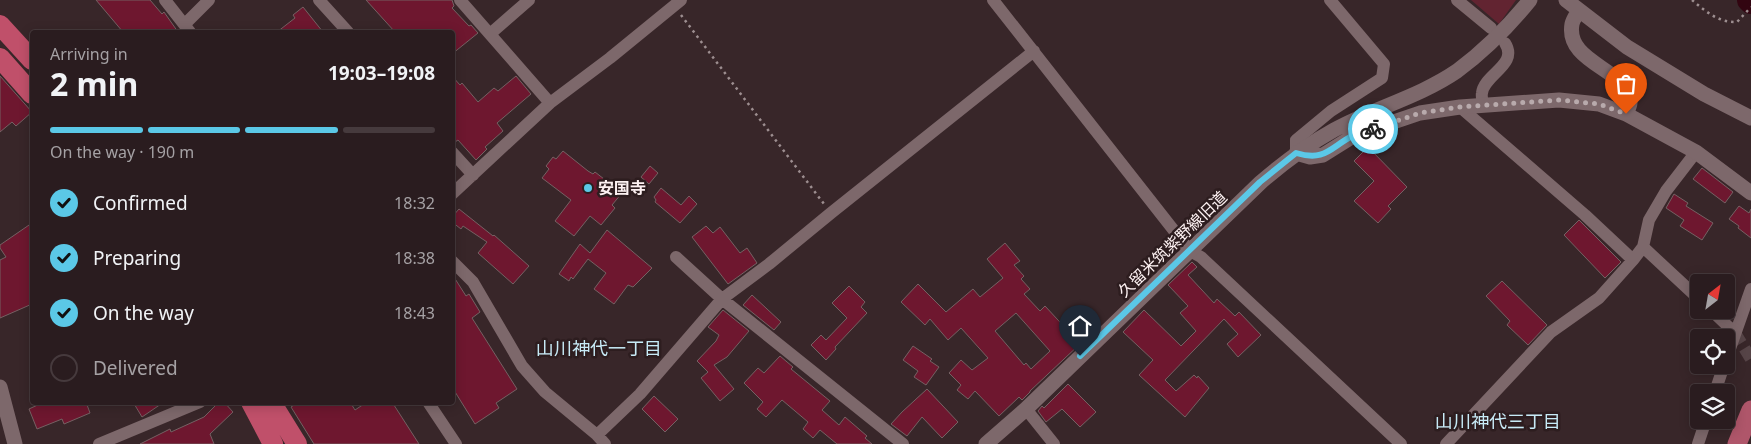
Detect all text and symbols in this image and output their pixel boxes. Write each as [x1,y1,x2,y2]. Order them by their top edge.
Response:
text: Arriving in [50,43,128,65]
text: 19:03–19:08 [328,60,435,86]
text: 2 min [50,62,138,105]
pin [1605,63,1647,114]
icon: bag [1612,70,1640,98]
courier [1348,104,1398,154]
icon: bike [1359,115,1387,143]
text: On the way · 190 m [50,141,194,163]
place label: 安国寺 [598,177,646,199]
marker: 安国寺 [582,182,594,194]
street label: 久留米筑紫野線旧道 [1113,186,1231,302]
icon: check [50,189,78,217]
text: Confirmed [93,190,188,216]
text: 18:32 [394,192,435,214]
icon: check [50,244,78,272]
text: Preparing [93,245,181,271]
text: 18:38 [394,247,435,269]
north arrow [1690,274,1735,319]
map controls [1690,274,1735,429]
icon: check [50,299,78,327]
text: On the way [93,300,194,326]
text: 18:43 [394,302,435,324]
pin [1059,305,1101,356]
icon: home [1066,312,1094,340]
button: locate [1690,329,1735,374]
district label: 山川神代一丁目 [536,336,662,360]
text: Delivered [93,355,178,381]
button: layers [1690,384,1735,429]
district label: 山川神代三丁目 [1435,409,1561,433]

